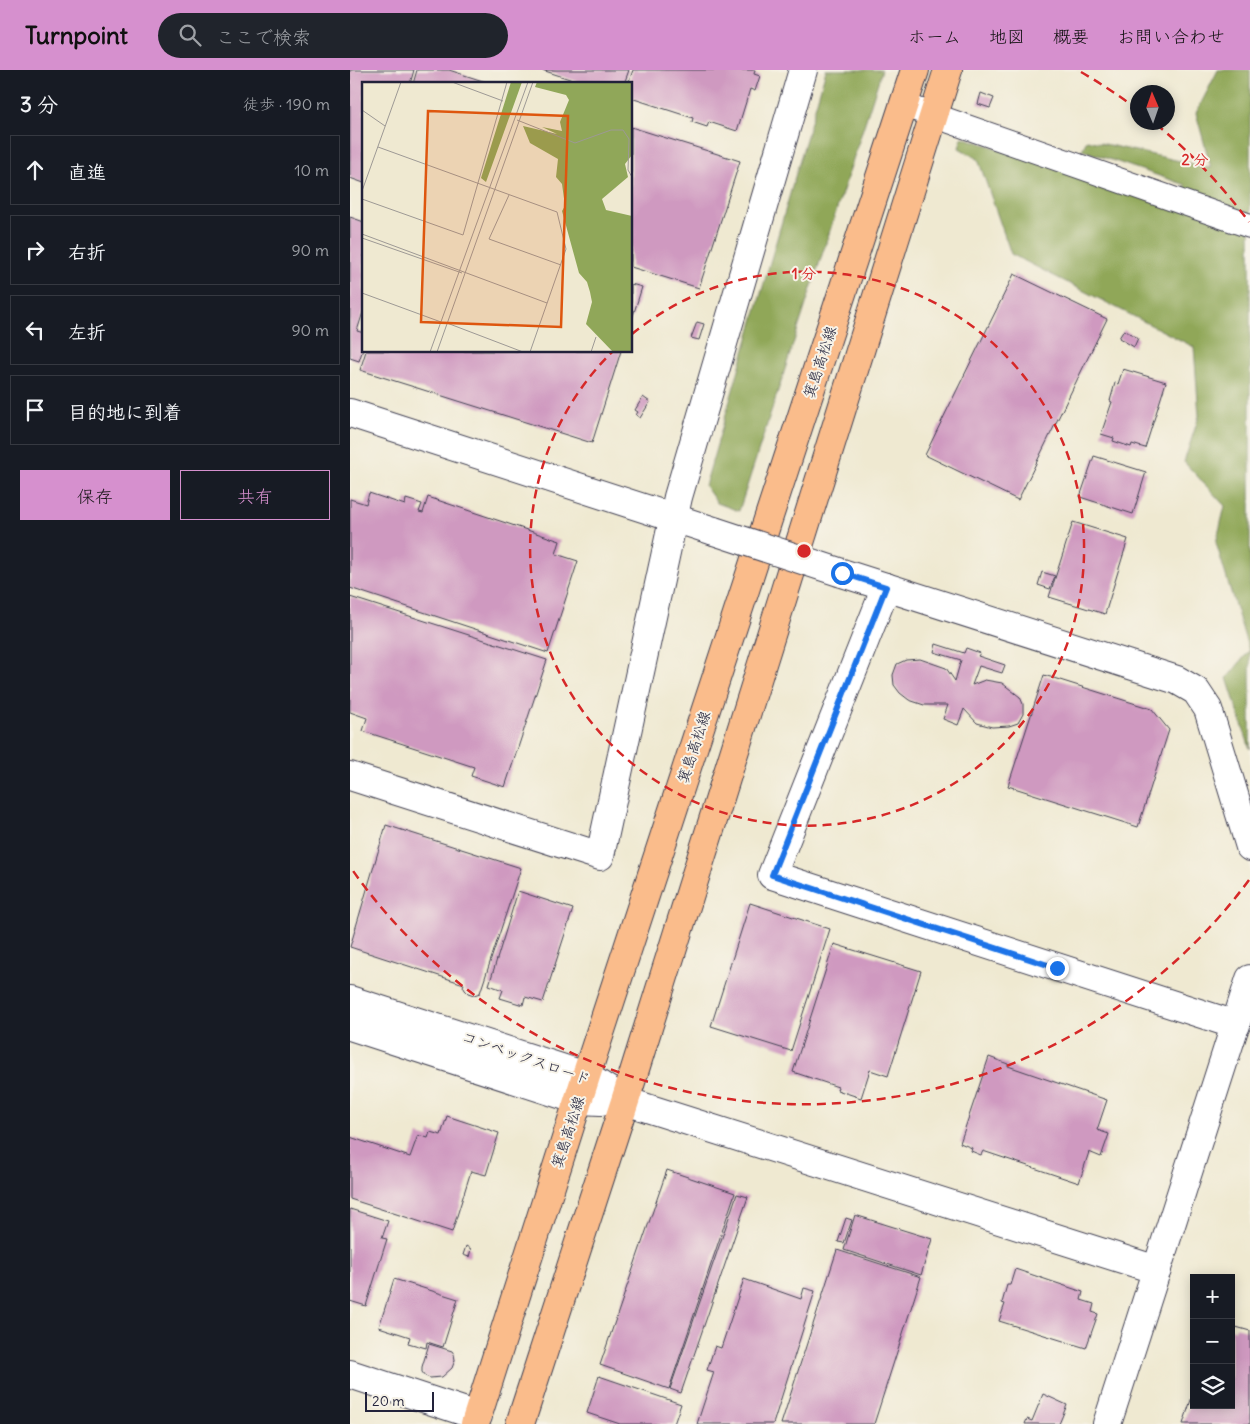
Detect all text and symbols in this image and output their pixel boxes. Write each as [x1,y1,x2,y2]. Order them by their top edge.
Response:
search box [158,13,508,58]
text: Turnpoint [25,20,128,50]
icon: search [176,21,204,49]
text: ここで検索 [216,25,311,49]
text: ホーム [908,25,961,48]
text: 地図 [989,25,1025,48]
text: 概要 [1053,25,1089,48]
text: お問い合わせ [1117,25,1225,48]
inset map [362,82,632,352]
north arrow [1130,85,1175,130]
text: 3 分 [20,91,58,118]
text: 徒歩 · 190 m [243,94,330,114]
text: 2 分 [1182,150,1208,169]
icon: ahead [21,156,49,184]
text: 直進 [68,160,106,184]
text: 10 m [294,160,329,180]
icon: right [21,236,49,264]
text: 右折 [68,240,106,264]
text: 90 m [291,240,329,260]
text: 1 分 [792,264,816,283]
icon: left [21,316,49,344]
text: 左折 [68,320,106,344]
text: 90 m [291,320,329,340]
street label: 箕島高松線 [799,323,840,400]
icon: arrive [21,396,49,424]
text: 目的地に到着 [68,400,182,424]
button: 保存 [20,470,170,520]
button: 共有 [180,470,330,520]
centre of rings [795,542,813,560]
route start [831,562,854,585]
street label: 箕島高松線 [673,708,714,785]
route end [1046,957,1069,980]
street label: コンベックスロード [459,1027,593,1088]
street label: 箕島高松線 [547,1093,588,1170]
map controls [1190,1274,1235,1409]
button: + [1190,1274,1235,1319]
button: − [1190,1319,1235,1364]
button: layers [1190,1364,1235,1409]
scale bar [365,1389,434,1412]
text: 20 m [372,1392,405,1410]

